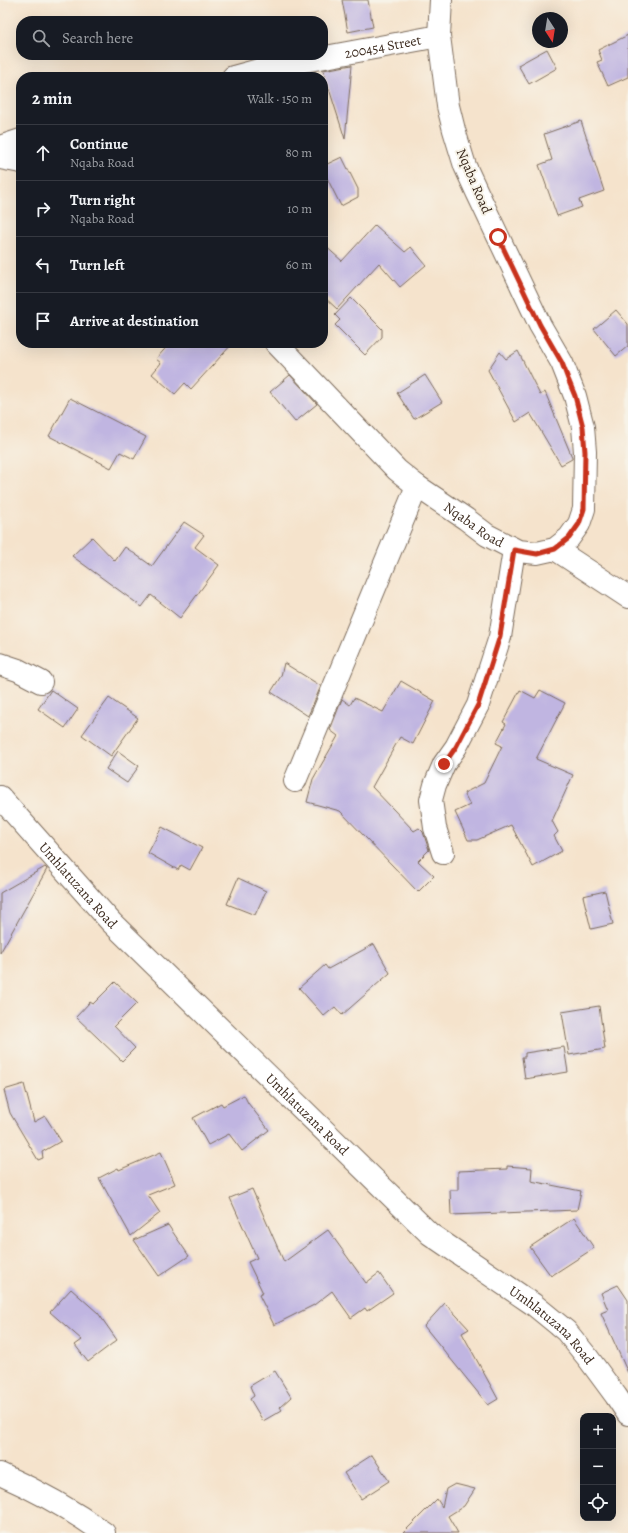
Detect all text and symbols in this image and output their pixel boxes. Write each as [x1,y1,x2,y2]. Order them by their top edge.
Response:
north arrow [532,12,568,48]
search box [16,16,328,60]
icon: search [30,27,52,49]
text: Search here [62,28,133,48]
street label: 200454 Street [343,30,423,63]
text: 2 min [32,87,72,110]
text: Walk · 150 m [247,90,312,107]
text: Continue [70,134,128,154]
icon: ahead [32,142,54,164]
text: 80 m [285,144,312,161]
street label: Nqaba Road [452,145,496,217]
text: Nqaba Road [70,154,134,171]
text: Turn right [70,190,135,210]
icon: right [32,198,54,220]
text: 10 m [287,200,312,217]
text: Nqaba Road [70,210,134,227]
route start [489,228,507,246]
icon: left [32,254,54,276]
text: Turn left [70,255,125,275]
text: 60 m [286,256,312,273]
icon: arrive [32,310,54,332]
text: Arrive at destination [70,311,199,331]
street label: Nqaba Road [440,497,508,552]
route end [435,755,453,773]
street label: Umhlatuzana Road [35,838,122,933]
street label: Umhlatuzana Road [262,1069,354,1160]
street label: Umhlatuzana Road [506,1281,599,1368]
map controls [580,1413,616,1521]
button: + [580,1413,616,1449]
button: − [580,1449,616,1485]
button: locate [580,1485,616,1521]

